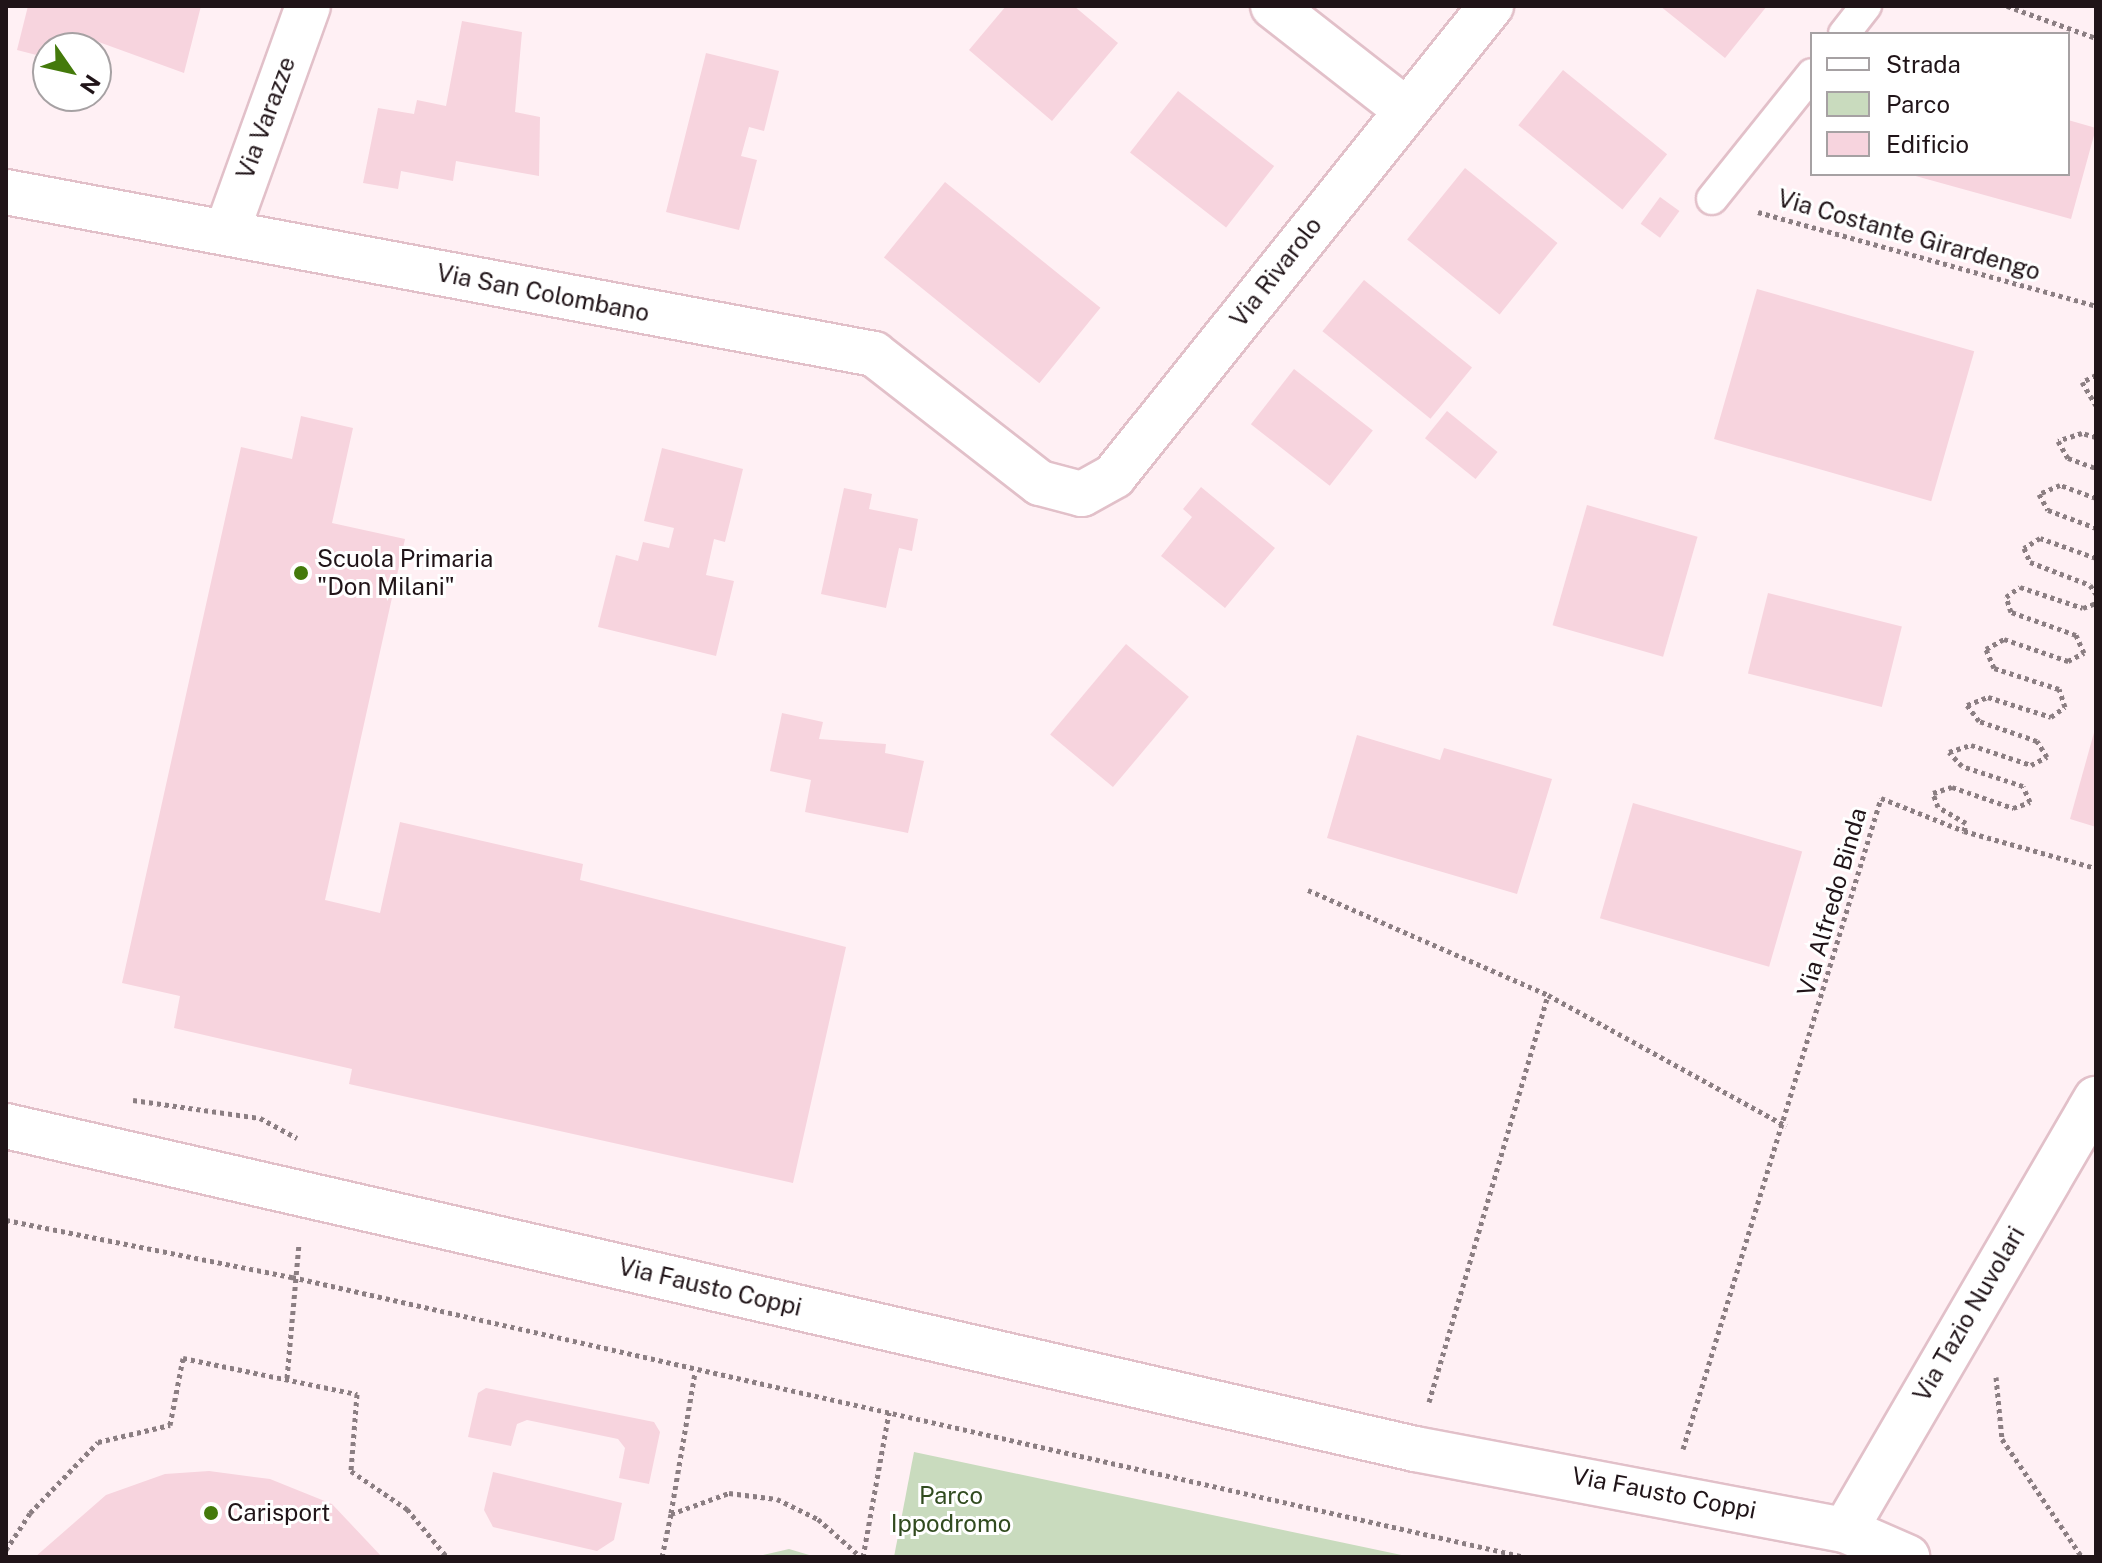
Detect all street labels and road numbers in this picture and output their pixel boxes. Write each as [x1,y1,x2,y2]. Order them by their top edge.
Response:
street label: Via Varazze [230,53,302,183]
street label: Via Costante Girardengo [1774,184,2044,286]
street label: Via Rivarolo [1224,211,1328,333]
street label: Via San Colombano [434,258,652,328]
street label: Via Alfredo Binda [1791,805,1873,999]
street label: Via Tazio Nuvolari [1907,1221,2031,1407]
street label: Via Fausto Coppi [616,1252,804,1322]
street label: Via Fausto Coppi [1569,1461,1759,1525]

